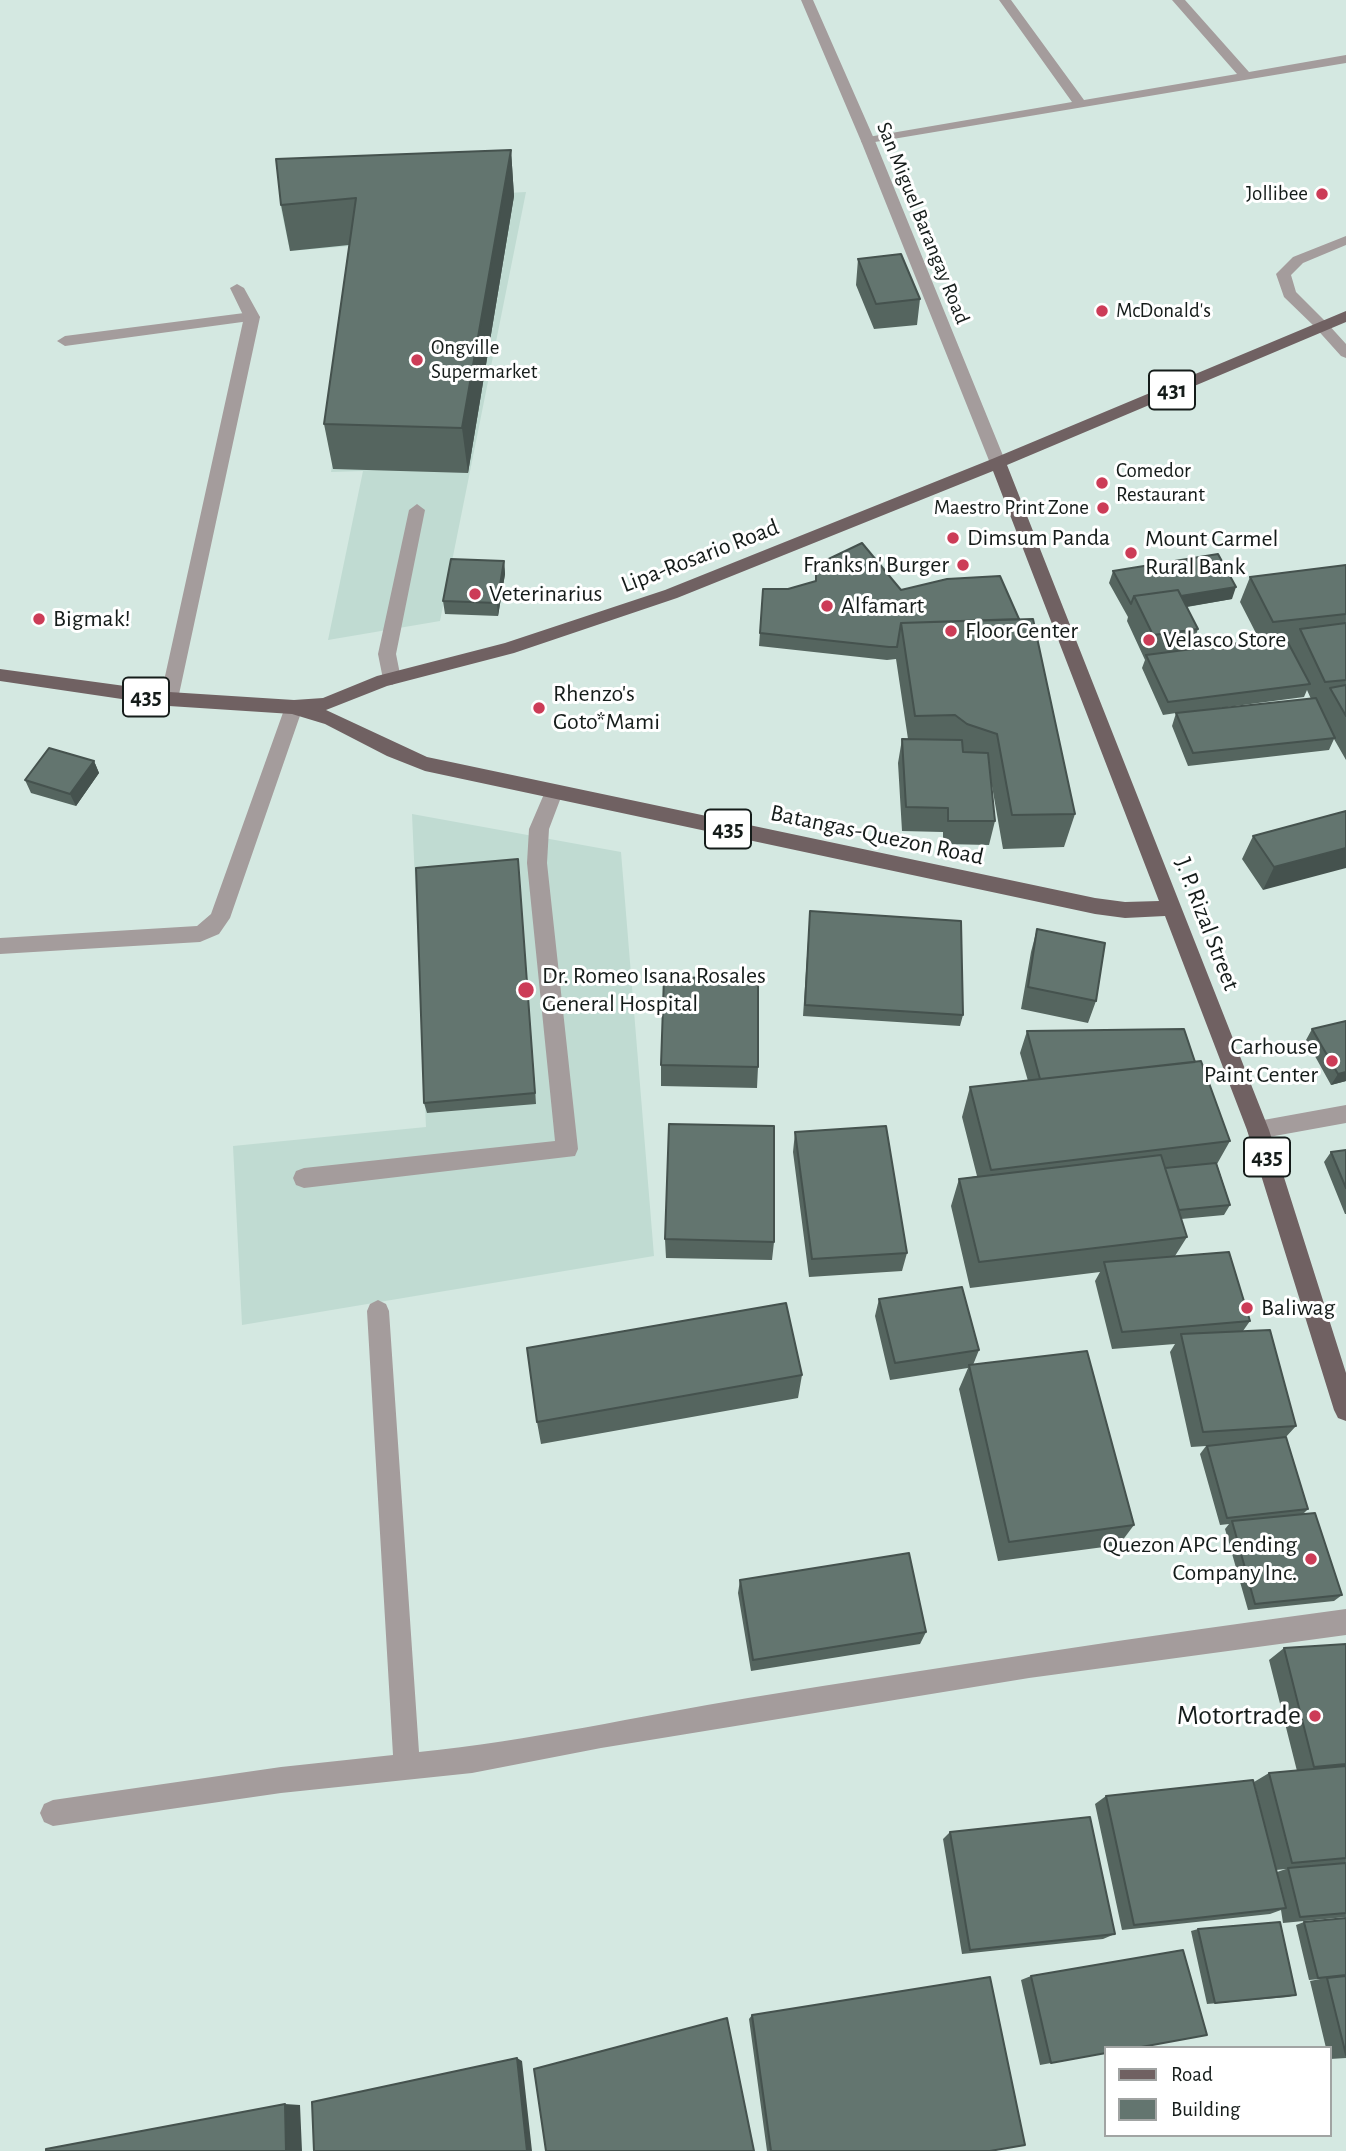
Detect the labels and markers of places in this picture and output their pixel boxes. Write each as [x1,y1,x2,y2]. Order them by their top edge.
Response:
place label: Jollibee [1246,181,1308,207]
marker: Jollibee [1314,186,1330,202]
place label: McDonald's [1116,298,1211,324]
marker: McDonald's [1094,303,1110,319]
place label: Ongville Supermarket [431,335,537,385]
marker: Ongville Supermarket [409,352,425,368]
place label: Comedor Restaurant [1116,458,1205,508]
marker: Comedor Restaurant [1094,475,1110,491]
place label: Maestro Print Zone [934,495,1089,521]
marker: Maestro Print Zone [1095,500,1111,516]
place label: Dimsum Panda [967,524,1110,552]
place label: Mount Carmel Rural Bank [1145,525,1279,581]
marker: Dimsum Panda [945,530,961,546]
marker: Mount Carmel Rural Bank [1123,545,1139,561]
place label: Franks n' Burger [803,551,949,579]
marker: Franks n' Burger [955,557,971,573]
place label: Veterinarius [489,580,602,608]
marker: Veterinarius [467,586,483,602]
place label: Alfamart [841,592,924,620]
marker: Alfamart [819,598,835,614]
place label: Bigmak! [53,605,131,633]
marker: Bigmak! [31,611,47,627]
place label: Floor Center [965,617,1078,645]
marker: Floor Center [943,623,959,639]
place label: Velasco Store [1163,626,1286,654]
marker: Velasco Store [1141,632,1157,648]
place label: Rhenzo's Goto*Mami [553,680,660,736]
marker: Rhenzo's Goto*Mami [531,700,547,716]
place label: Dr. Romeo Isana Rosales General Hospital [542,962,766,1018]
marker: Dr. Romeo Isana Rosales General Hospital [516,980,536,1000]
place label: Carhouse Paint Center [1204,1033,1318,1089]
marker: Carhouse Paint Center [1324,1053,1340,1069]
place label: Baliwag [1261,1294,1335,1322]
marker: Baliwag [1239,1300,1255,1316]
place label: Quezon APC Lending Company Inc. [1103,1531,1297,1587]
marker: Quezon APC Lending Company Inc. [1303,1551,1319,1567]
place label: Motortrade [1177,1699,1301,1733]
marker: Motortrade [1307,1708,1323,1724]

